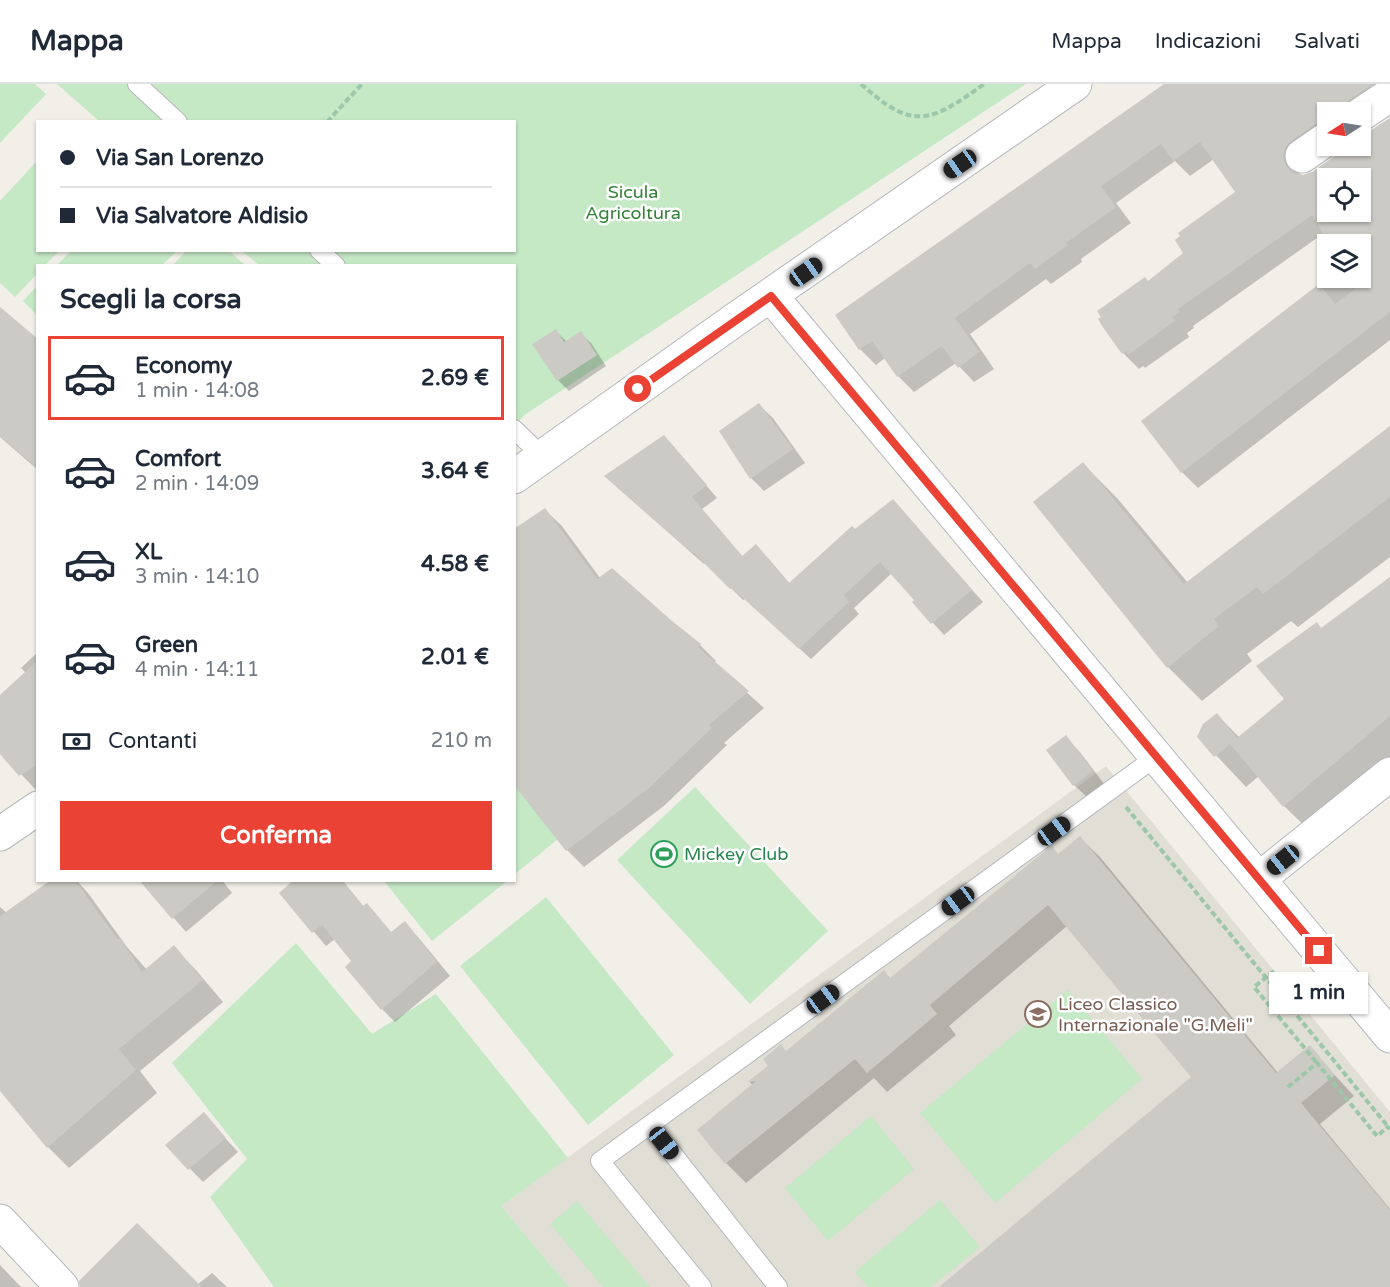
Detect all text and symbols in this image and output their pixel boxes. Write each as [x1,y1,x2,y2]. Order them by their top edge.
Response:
text: Mappa [30,24,124,58]
text: Mappa [1051,29,1122,54]
text: Indicazioni [1155,29,1261,54]
text: Salvati [1294,29,1360,54]
north arrow [1317,102,1371,156]
map controls [1317,102,1371,288]
text: Via San Lorenzo [96,145,264,171]
car [940,146,980,182]
button: locate [1317,168,1371,222]
park label: Sicula Agricoltura [585,181,681,224]
text: Via Salvatore Aldisio [96,203,308,229]
button: layers [1317,234,1371,288]
car [786,254,826,290]
text: Scegli la corsa [60,283,242,316]
icon: car [63,351,117,405]
text: Economy [135,353,232,379]
text: 2.69 € [421,365,489,391]
route start [624,375,651,402]
text: 1 min · 14:08 [135,379,259,403]
icon: car [63,444,117,498]
text: Comfort [135,446,221,472]
text: 3.64 € [421,458,489,484]
text: 2 min · 14:09 [135,472,259,496]
icon: car [63,537,117,591]
text: XL [135,539,162,565]
text: 4.58 € [421,551,489,577]
text: 3 min · 14:10 [135,565,259,589]
icon: car [63,630,117,684]
text: Green [135,632,198,658]
text: 2.01 € [421,644,489,670]
text: 4 min · 14:11 [135,658,259,682]
icon: cash [60,725,93,758]
text: Contanti [108,728,197,754]
text: 210 m [431,729,492,753]
button: Conferma [60,801,492,870]
car [1034,813,1074,849]
sports icon: Mickey Club [649,839,679,869]
car [1263,842,1303,878]
place label: Mickey Club [684,843,789,865]
car [938,883,978,919]
route end [1305,937,1332,964]
callout: 1 min [1270,972,1368,1014]
car [803,981,843,1017]
text: 1 min [1292,981,1345,1005]
place label: Liceo Classico Internazionale "G.Meli" [1058,993,1253,1036]
school or university icon: Liceo Classico Internazionale "G.Meli" [1023,999,1053,1029]
car [646,1123,682,1163]

